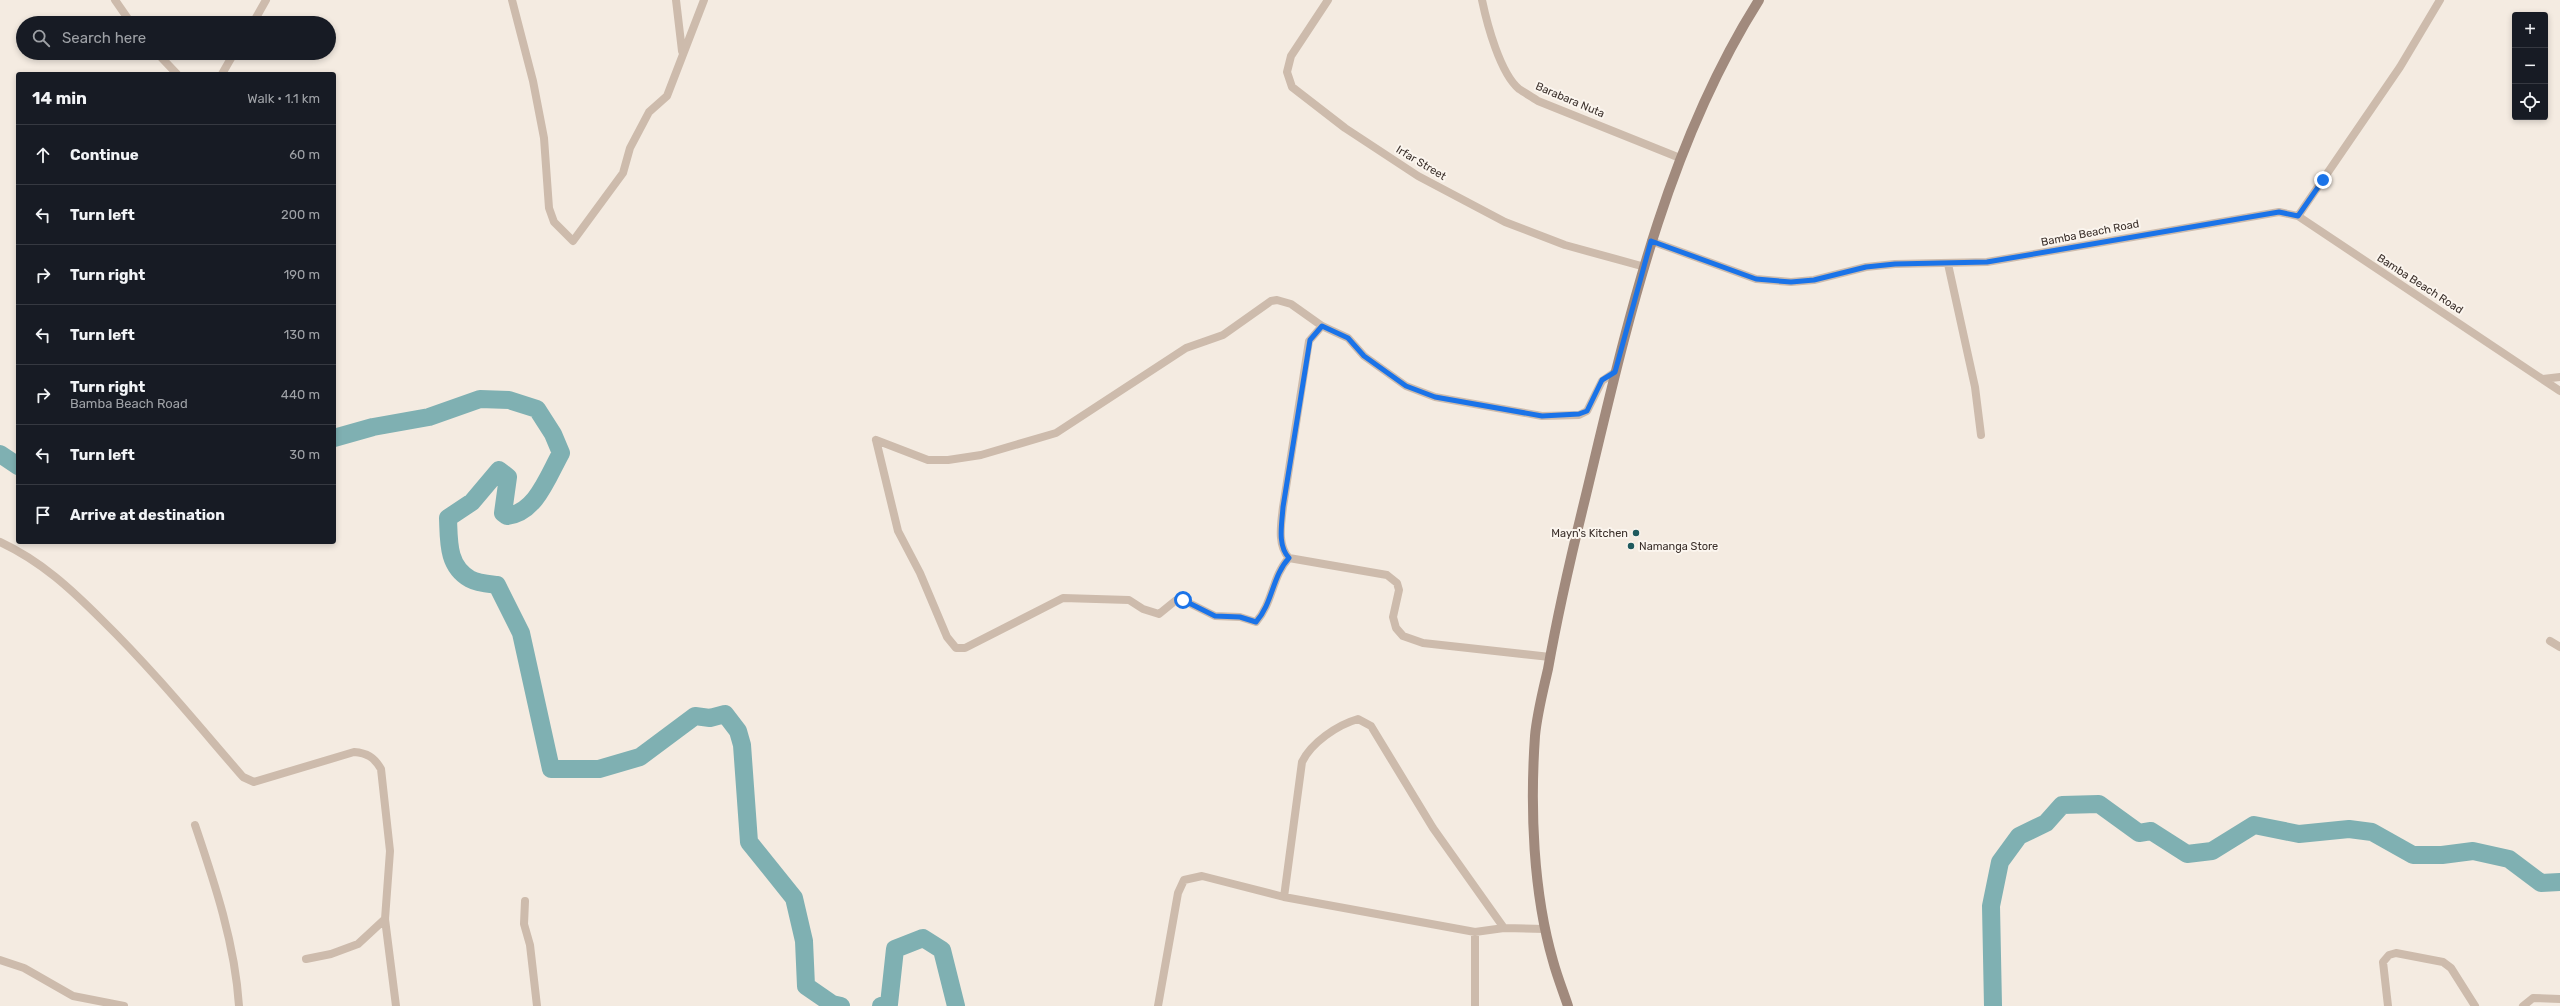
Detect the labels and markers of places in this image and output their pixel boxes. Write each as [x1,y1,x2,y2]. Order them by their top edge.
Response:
place label: Mayn's Kitchen [1551,527,1628,540]
marker: Mayn's Kitchen [1631,528,1641,538]
place label: Namanga Store [1639,540,1718,553]
marker: Namanga Store [1626,541,1636,551]

